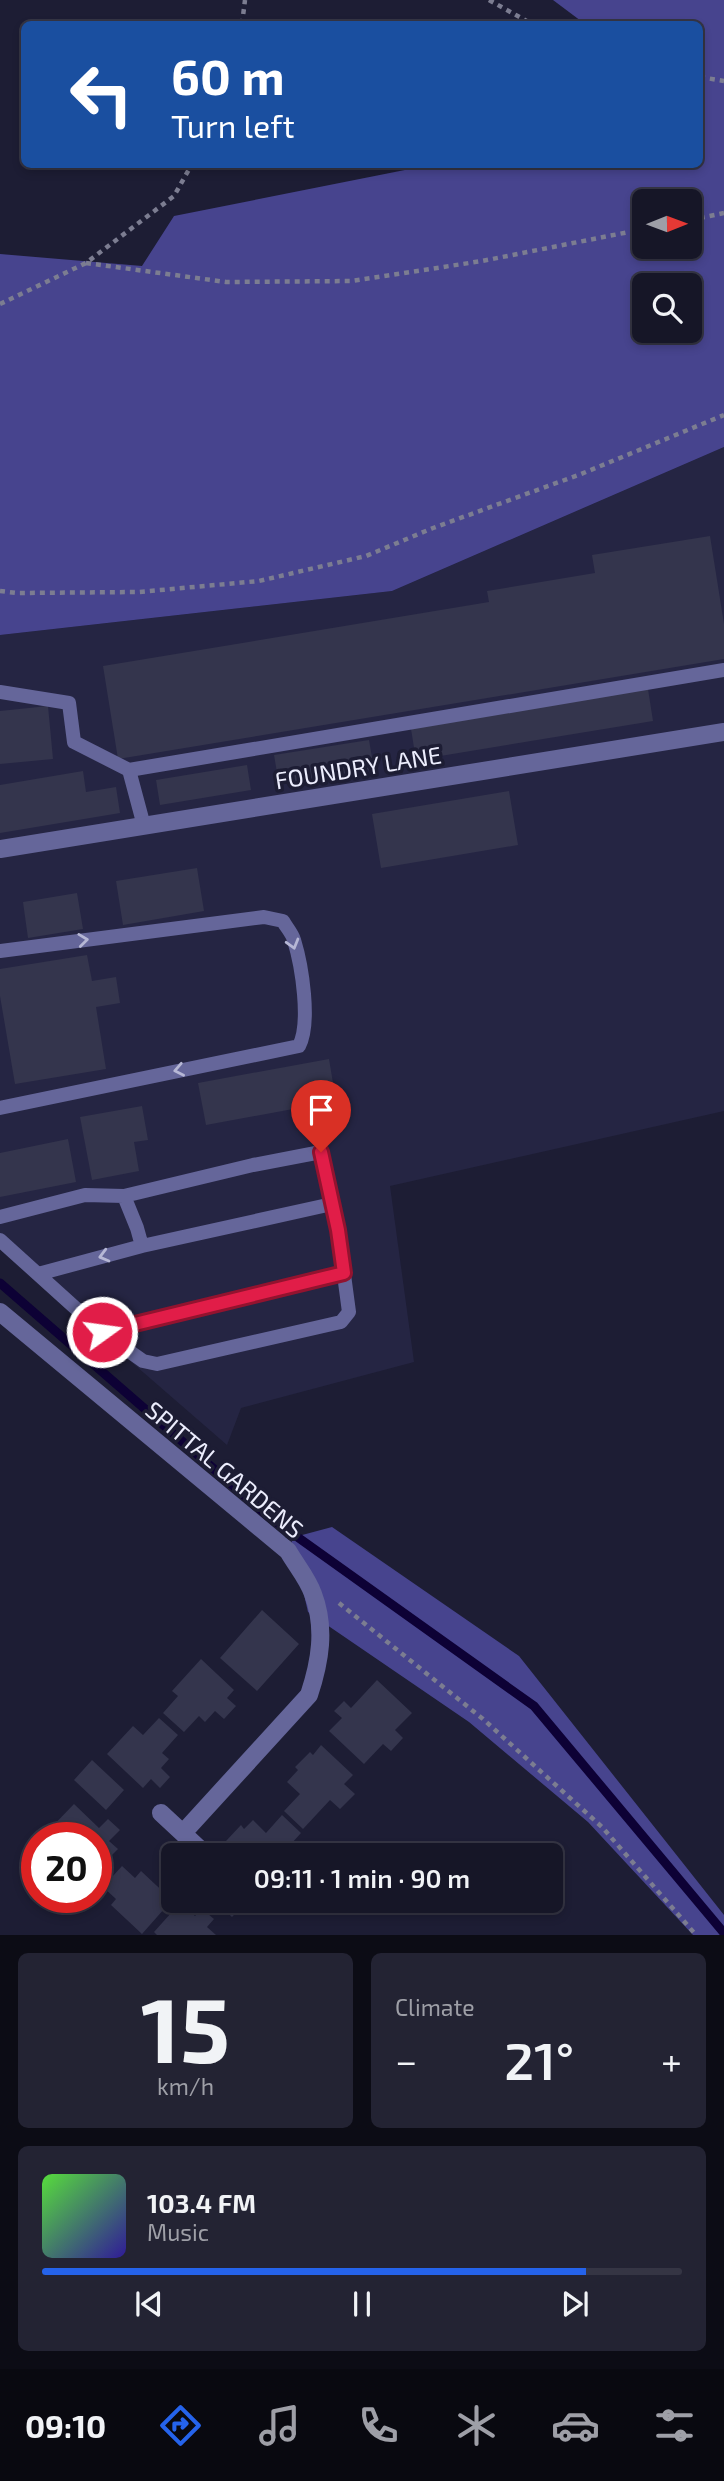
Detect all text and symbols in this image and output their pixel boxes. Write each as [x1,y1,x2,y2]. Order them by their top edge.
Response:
text: 60 m [171,46,285,105]
icon: left [56,49,147,140]
text: Turn left [171,106,295,144]
north arrow [632,189,702,259]
map controls [632,189,702,343]
button: search [632,273,702,343]
street label: FOUNDRY LANE [273,740,443,794]
one-way arrow [77,933,89,948]
one-way arrow [285,937,300,949]
one-way arrow [173,1062,184,1077]
pin [291,1080,351,1152]
icon: arrive [302,1091,340,1129]
one-way arrow [98,1248,110,1262]
position arrow [65,1295,139,1369]
street label: SPITTAL GARDENS [140,1395,310,1543]
speed limit sign: 20 [21,1822,112,1913]
text: 09:11 · 1 min · 90 m [254,1862,470,1893]
text: 15 [141,1972,230,2081]
text: Climate [395,1993,475,2021]
text: 21° [504,2028,574,2090]
text: − [395,2037,417,2083]
text: + [661,2037,682,2083]
text: km/h [157,2072,214,2100]
text: 103.4 FM [147,2187,256,2218]
text: Music [147,2218,209,2246]
icon: previous [130,2285,168,2323]
icon: pause [343,2285,381,2323]
icon: next [556,2285,594,2323]
icon: directions [156,2401,205,2450]
icon: music [255,2401,304,2450]
icon: phone [354,2401,403,2450]
icon: climate [452,2401,501,2450]
icon: car [551,2401,600,2450]
icon: filters [650,2401,699,2450]
text: 09:10 [25,2406,106,2444]

